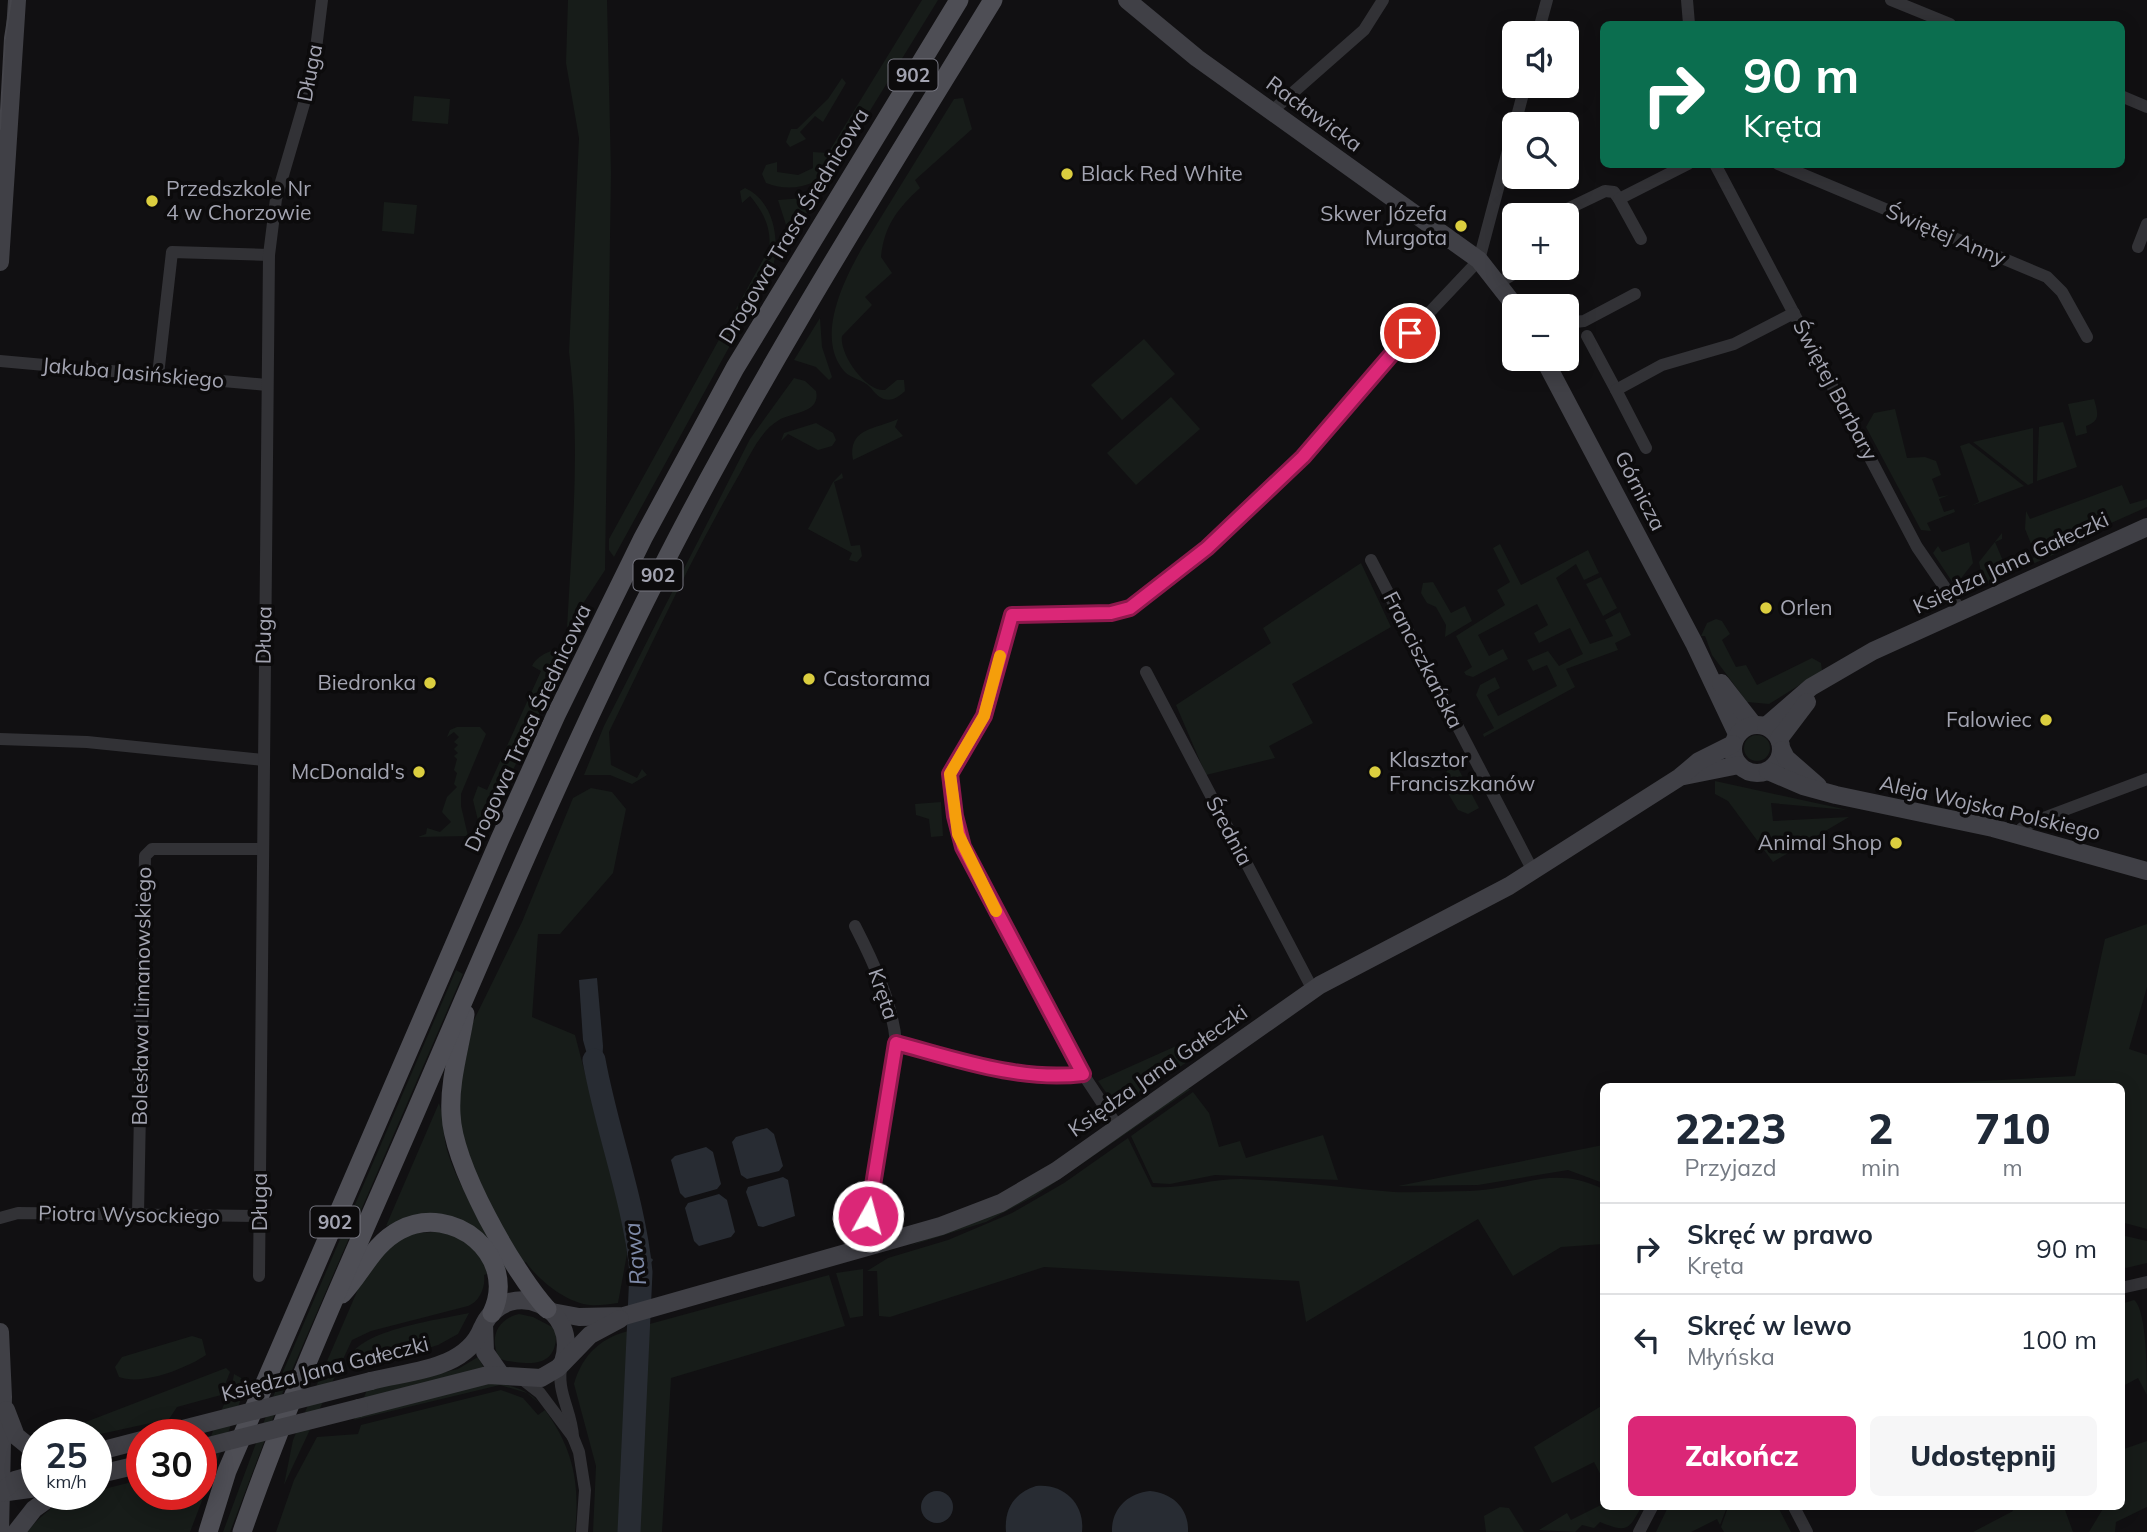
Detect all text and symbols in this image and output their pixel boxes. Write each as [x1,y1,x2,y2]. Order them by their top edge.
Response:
map controls [1502,21,1579,371]
button: sound [1502,21,1579,98]
street label: Długa [291,42,327,104]
text: 90 m [1743,44,1859,105]
icon: right [1628,49,1719,140]
road number: 902 [888,60,937,90]
street label: Racławicka [1262,70,1368,157]
street label: Drogowa Trasa Średnicowa [712,103,874,348]
text: Kręta [1743,105,1823,145]
button: search [1502,112,1579,189]
place label: Black Red White [1081,160,1243,186]
marker: Black Red White [1059,166,1075,182]
place label: Przedszkole Nr 4 w Chorzowie [166,175,311,225]
marker: Przedszkole Nr 4 w Chorzowie [144,193,160,209]
street label: Świętej Anny [1882,197,2010,271]
place label: Skwer Józefa Murgota [1320,200,1447,250]
button: + [1502,203,1579,280]
marker: Skwer Józefa Murgota [1453,218,1469,234]
button: − [1502,294,1579,371]
pin [1380,303,1440,363]
icon: arrive [1391,314,1429,352]
street label: Świętej Barbary [1788,315,1884,464]
street label: Jakuba Jasińskiego [41,351,225,393]
street label: Górnicza [1610,446,1672,535]
street label: Księdza Jana Gałeczki [1909,505,2113,619]
road number: 902 [634,560,682,590]
street label: Franciszkańska [1378,587,1470,732]
place label: Orlen [1780,594,1833,620]
street label: Drogowa Trasa Średnicowa [458,600,596,855]
marker: Orlen [1758,600,1774,616]
street label: Długa [249,606,277,664]
place label: Castorama [823,665,930,691]
place label: Biedronka [318,669,416,695]
marker: Castorama [801,671,817,687]
marker: Biedronka [422,675,438,691]
place label: Falowiec [1946,706,2032,732]
marker: Falowiec [2038,712,2054,728]
place label: Klasztor Franciszkanów [1389,746,1535,796]
place label: McDonald's [291,758,405,784]
marker: McDonald's [411,764,427,780]
marker: Klasztor Franciszkanów [1367,764,1383,780]
street label: Aleja Wojska Polskiego [1877,769,2103,845]
street label: Średnia [1201,792,1259,870]
place label: Animal Shop [1758,829,1882,855]
marker: Animal Shop [1888,835,1904,851]
street label: Bolesława Limanowskiego [126,866,156,1126]
street label: Kręta [863,965,905,1023]
street label: Księdza Jana Gałeczki [1063,999,1252,1142]
text: 22:23 [1675,1102,1786,1155]
text: 2 [1868,1102,1893,1155]
text: 710 [1975,1102,2050,1155]
text: Przyjazd [1685,1153,1776,1182]
text: min [1861,1153,1900,1182]
text: m [2002,1153,2023,1182]
street label: Długa [246,1173,272,1231]
position arrow [831,1179,905,1253]
street label: Piotra Wysockiego [38,1199,220,1229]
road number: 902 [310,1206,360,1238]
text: Skręć w prawo [1687,1218,1873,1251]
water label: Rawa [617,1221,652,1287]
icon: right [1628,1230,1666,1268]
text: 90 m [2036,1232,2097,1265]
text: Kręta [1687,1251,1744,1280]
text: Skręć w lewo [1687,1309,1852,1342]
icon: left [1628,1321,1666,1359]
text: 100 m [2021,1323,2097,1356]
street label: Księdza Jana Gałeczki [218,1330,431,1406]
text: Młyńska [1687,1342,1775,1371]
button: Zakończ [1628,1416,1856,1496]
button: Udostępnij [1870,1416,2097,1496]
speed limit sign: 30 [126,1419,217,1510]
text: 25 [45,1433,88,1477]
text: km/h [46,1470,87,1493]

